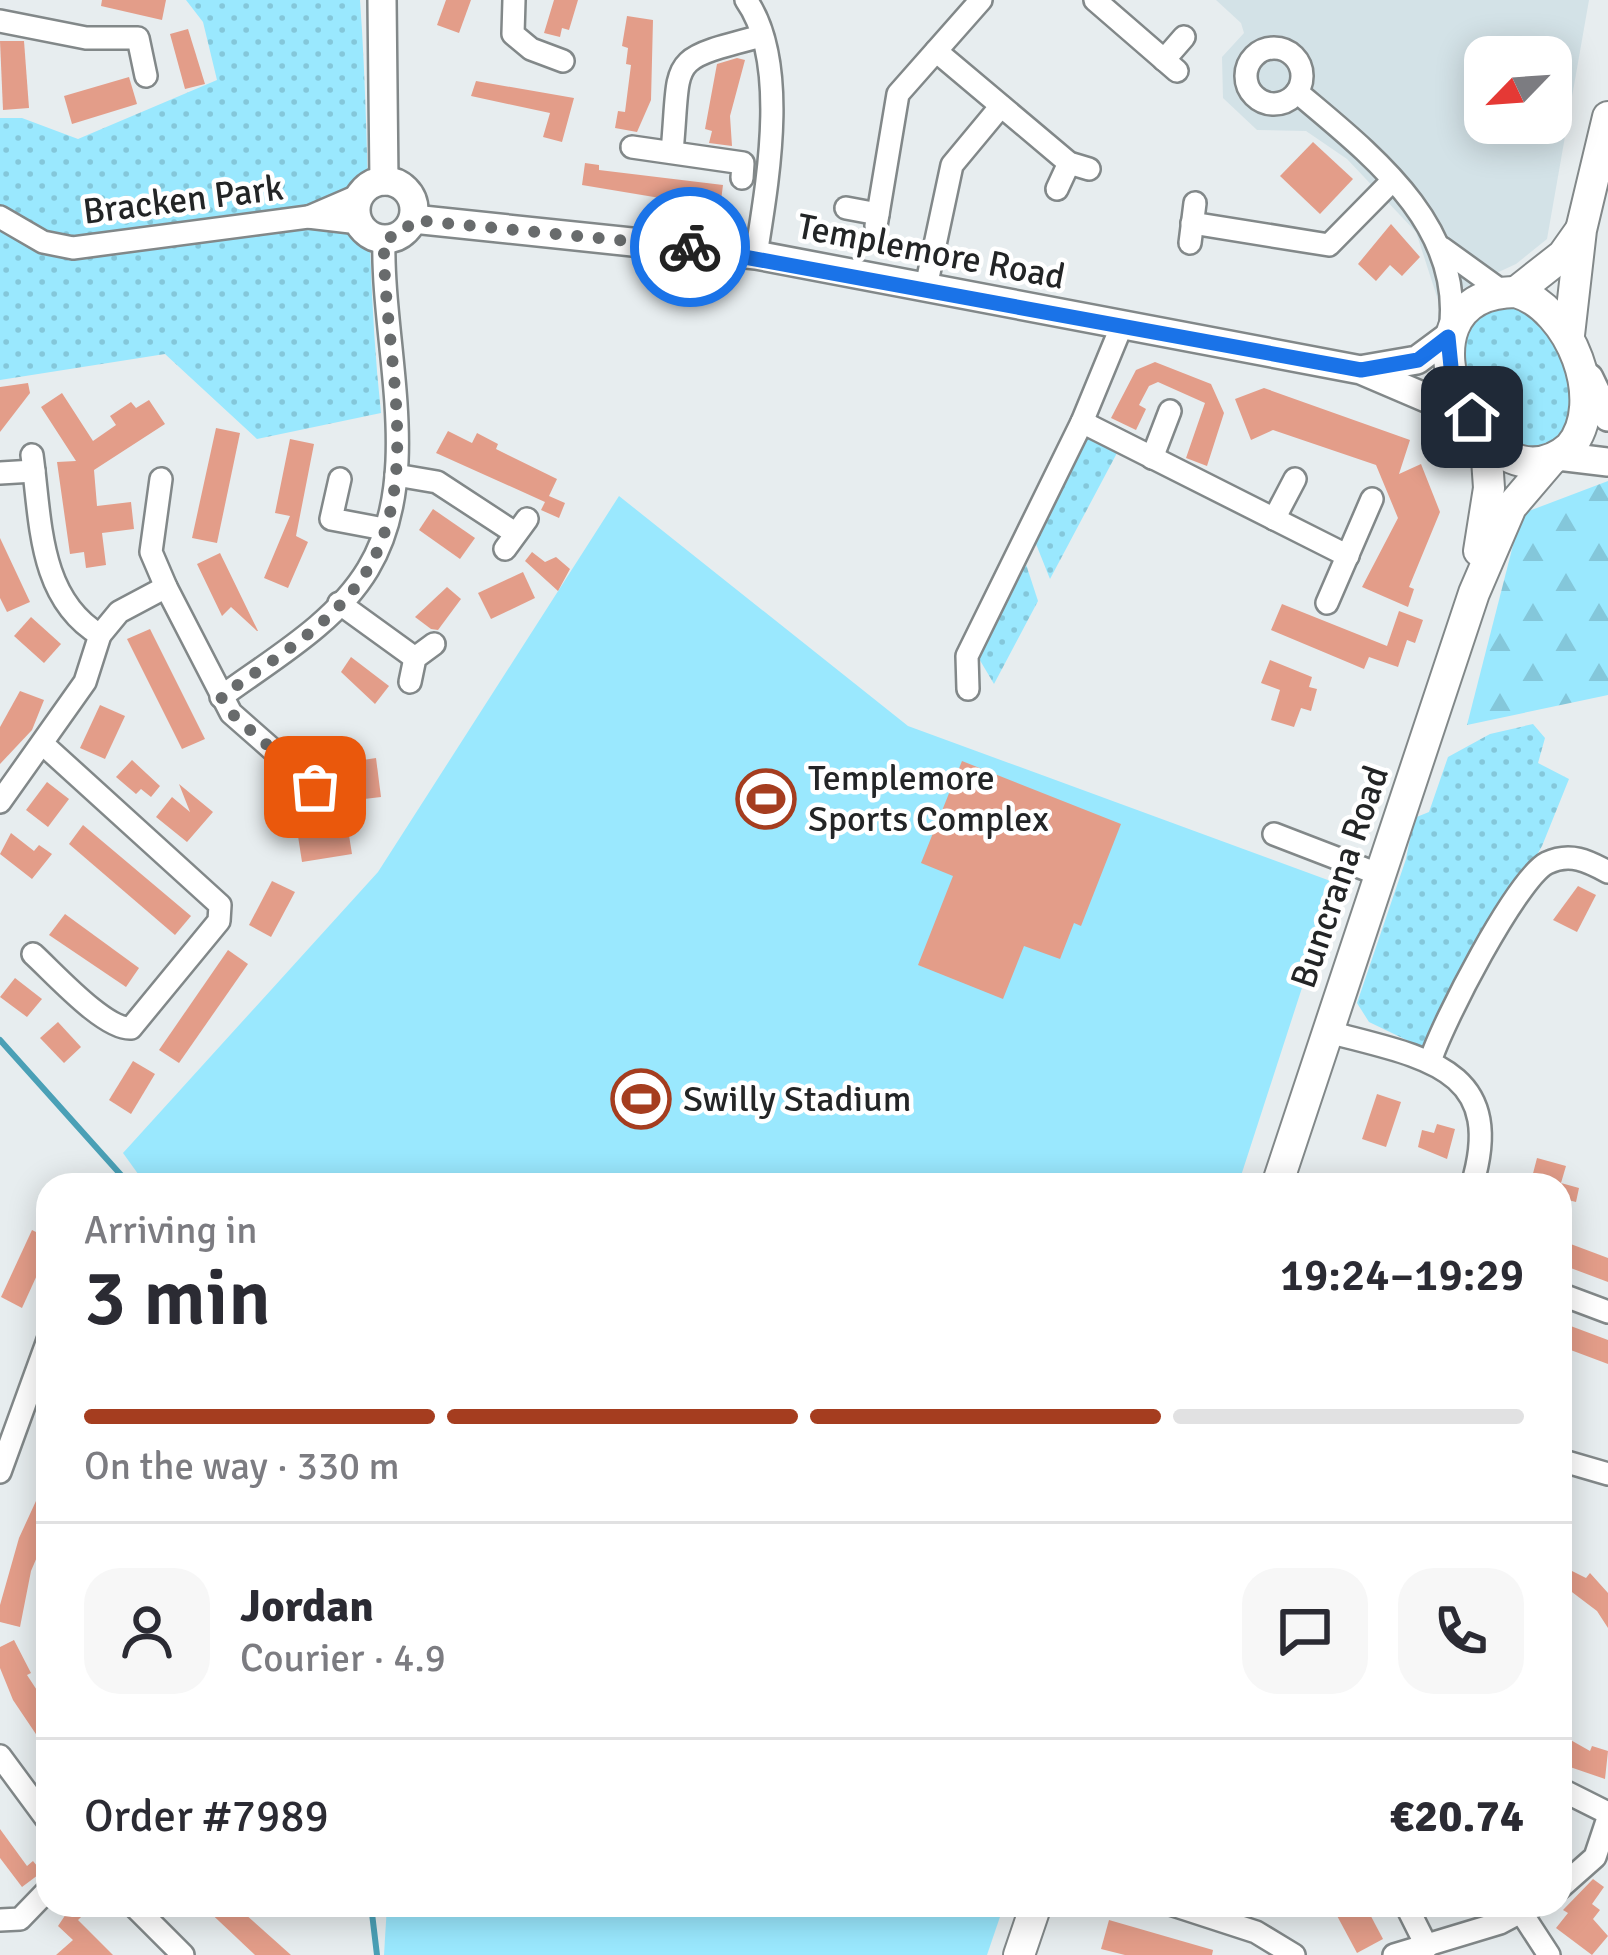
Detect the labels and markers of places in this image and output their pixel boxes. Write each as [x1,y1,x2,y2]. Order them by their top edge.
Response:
pin [1421,366,1523,468]
pin [264,736,366,838]
place label: Templemore Sports Complex [808,756,1049,842]
sports icon: Templemore Sports Complex [735,768,797,830]
sports icon: Swilly Stadium [610,1068,672,1130]
place label: Swilly Stadium [683,1077,912,1122]

